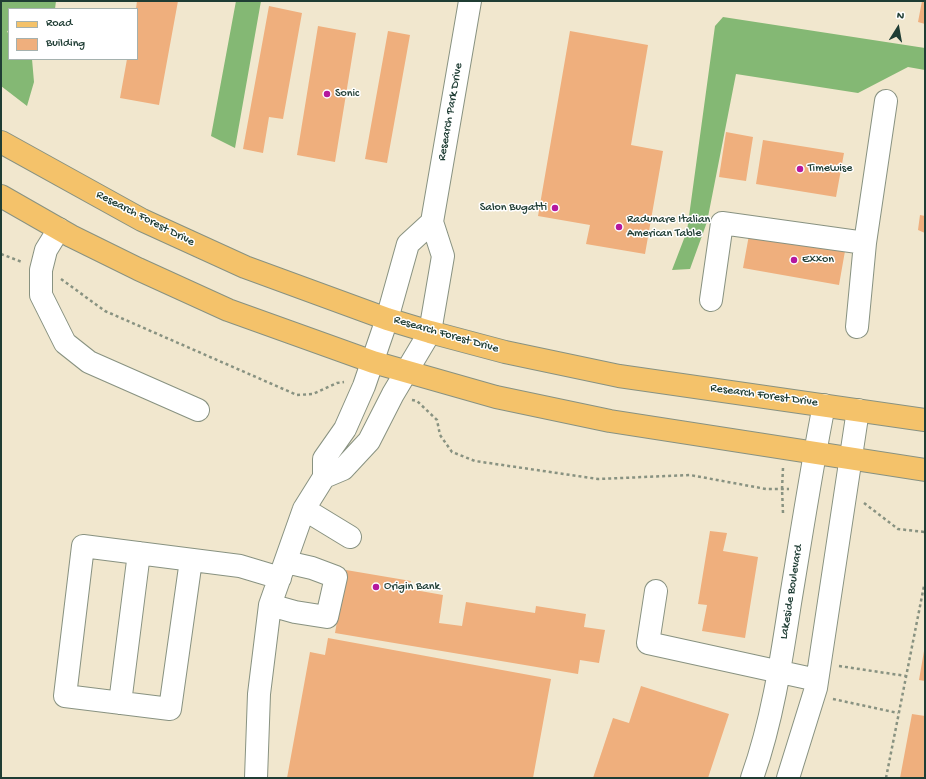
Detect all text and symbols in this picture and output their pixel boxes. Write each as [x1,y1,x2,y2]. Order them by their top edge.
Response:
legend [8,8,138,60]
north arrow [878,8,918,48]
text: N [896,10,905,23]
text: Road [46,17,72,31]
text: Building [46,37,85,51]
street label: Research Park Drive [435,62,467,162]
place label: Sonic [335,87,359,101]
marker: Sonic [322,89,332,99]
place label: Timewise [808,162,852,176]
marker: Timewise [795,164,805,174]
street label: Research Forest Drive [93,188,197,250]
place label: Salon Bugatti [480,201,547,215]
marker: Salon Bugatti [550,203,560,213]
place label: Radunare Italian American Table [627,213,710,241]
marker: Radunare Italian American Table [614,222,624,232]
place label: Exxon [802,253,834,267]
marker: Exxon [789,255,799,265]
street label: Research Forest Drive [392,313,500,357]
street label: Research Forest Drive [709,381,819,411]
street label: Lakeside Boulevard [777,544,807,640]
place label: Origin Bank [384,580,440,594]
marker: Origin Bank [371,582,381,592]

